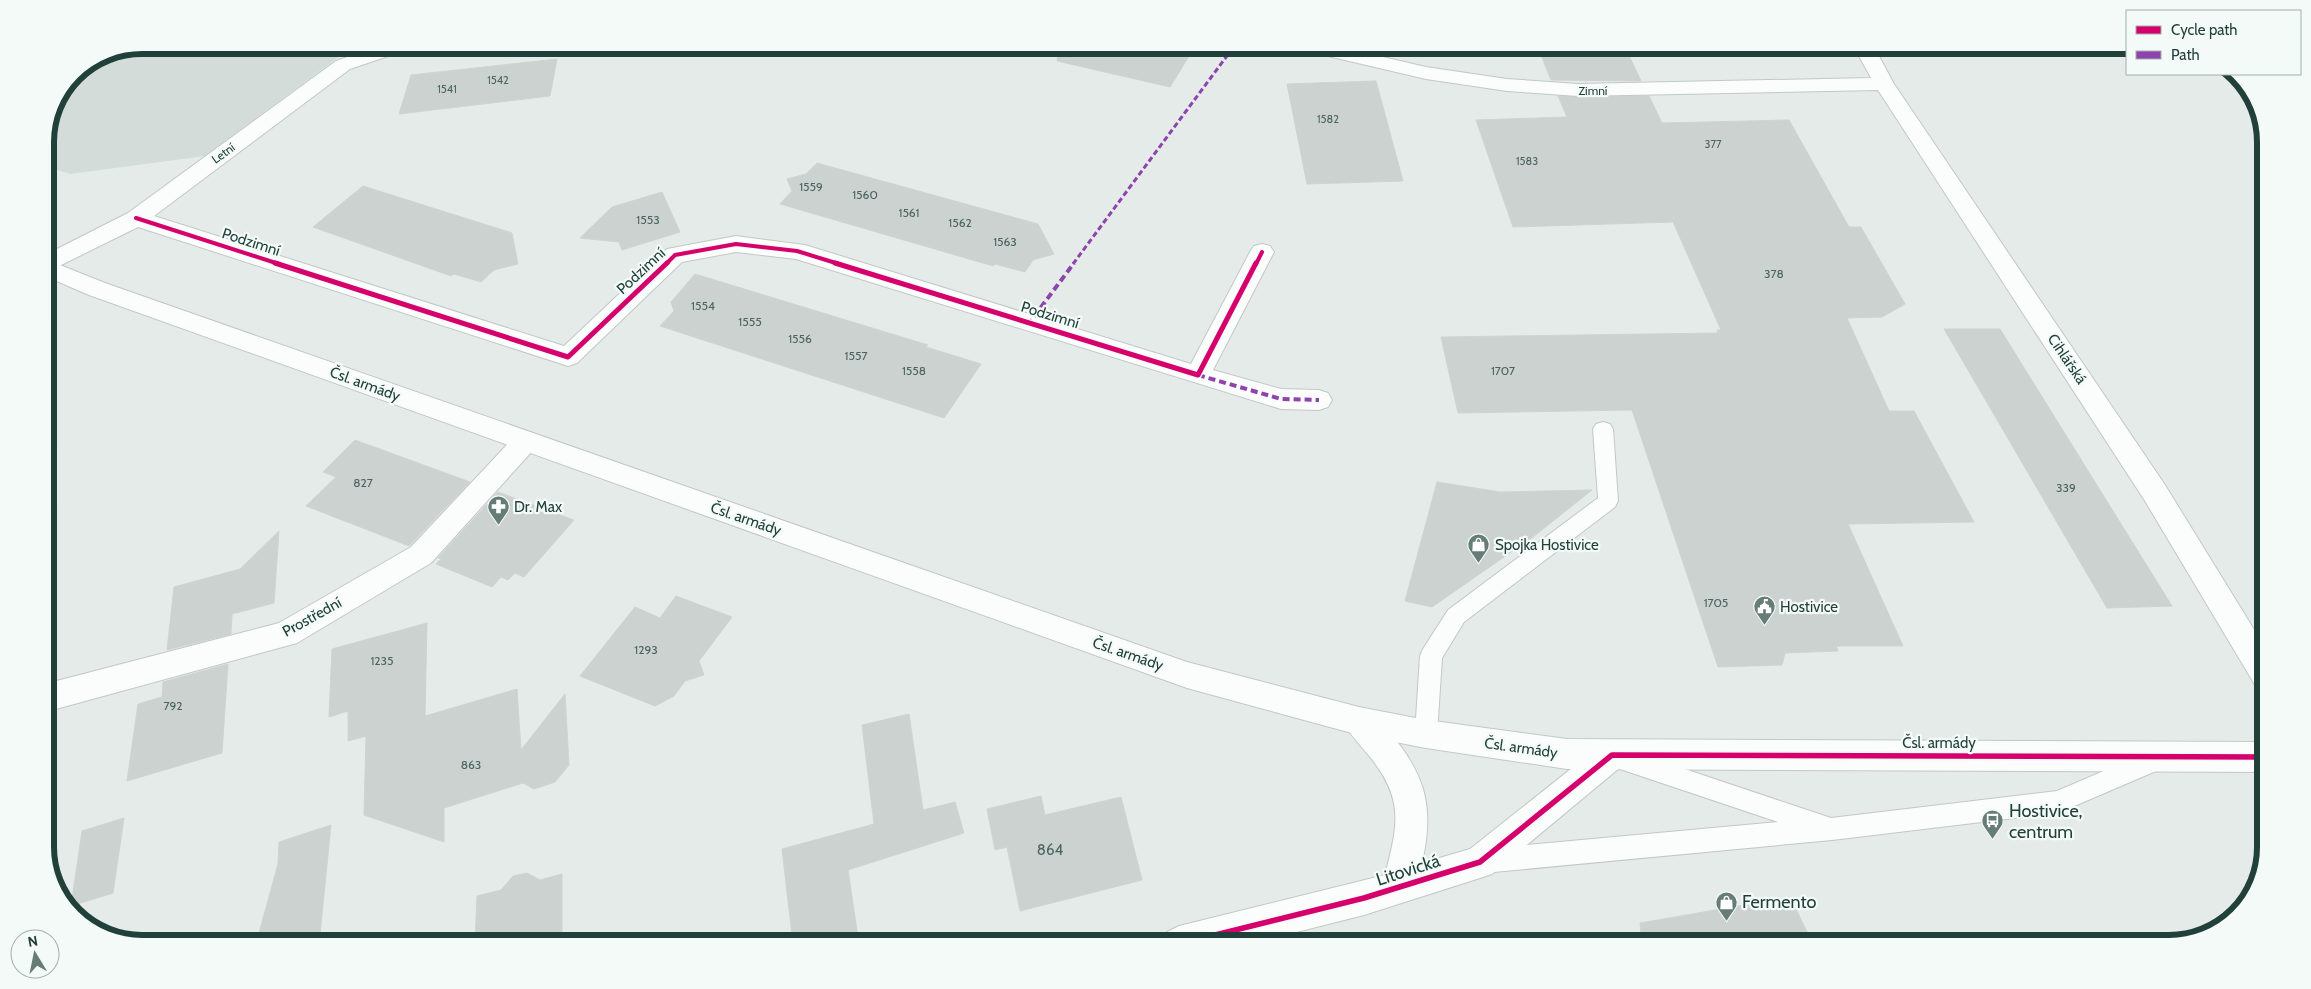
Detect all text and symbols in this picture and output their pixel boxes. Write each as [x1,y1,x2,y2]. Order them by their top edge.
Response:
legend [2126,10,2301,75]
text: Cycle path [2171,21,2237,39]
text: Path [2171,46,2200,64]
house number: 1542 [487,73,509,87]
house number: 1541 [437,82,457,96]
street label: Zimní [1579,83,1608,98]
house number: 1582 [1317,112,1339,126]
house number: 377 [1704,137,1722,151]
street label: Letní [208,139,238,167]
house number: 1583 [1516,154,1538,168]
house number: 1559 [799,179,823,194]
house number: 1560 [852,187,878,202]
house number: 1561 [898,205,920,220]
house number: 1553 [636,212,660,227]
house number: 1562 [948,215,972,230]
street label: Podzimní [220,224,282,260]
house number: 1563 [993,234,1017,249]
street label: Podzimní [613,244,669,298]
house number: 378 [1764,266,1784,281]
house number: 1554 [691,298,715,313]
street label: Podzimní [1019,298,1081,332]
house number: 1555 [738,314,762,329]
house number: 1556 [788,331,812,346]
street label: Cihlářská [2044,331,2091,388]
house number: 1557 [845,348,867,363]
street label: Čsl. armády [327,362,403,405]
house number: 1558 [902,363,926,378]
house number: 1707 [1491,363,1515,378]
house number: 827 [353,475,373,490]
house number: 339 [2056,480,2076,495]
pharmacy icon: Dr. Max [486,495,510,526]
place label: Dr. Max [514,498,562,516]
street label: Čsl. armády [708,498,784,540]
shop icon: Spojka Hostivice [1467,533,1491,564]
place label: Spojka Hostivice [1495,536,1599,554]
street label: Prostřední [279,593,345,641]
house number: 1705 [1704,595,1728,610]
public building icon: Hostivice [1752,595,1776,626]
place label: Hostivice [1780,598,1838,616]
street label: Čsl. armády [1090,633,1166,675]
house number: 1293 [634,642,658,657]
house number: 1235 [370,653,394,668]
house number: 792 [163,698,183,713]
street label: Čsl. armády [1483,733,1559,762]
street label: Čsl. armády [1902,733,1976,752]
house number: 863 [461,757,481,772]
place label: Hostivice, centrum [2009,800,2083,843]
bus stop icon: Hostivice, centrum [1981,809,2005,840]
house number: 864 [1037,841,1063,859]
street label: Litovická [1373,849,1443,891]
shop icon: Fermento [1714,890,1738,921]
place label: Fermento [1742,891,1816,913]
north arrow [10,929,60,979]
text: N [26,931,39,951]

